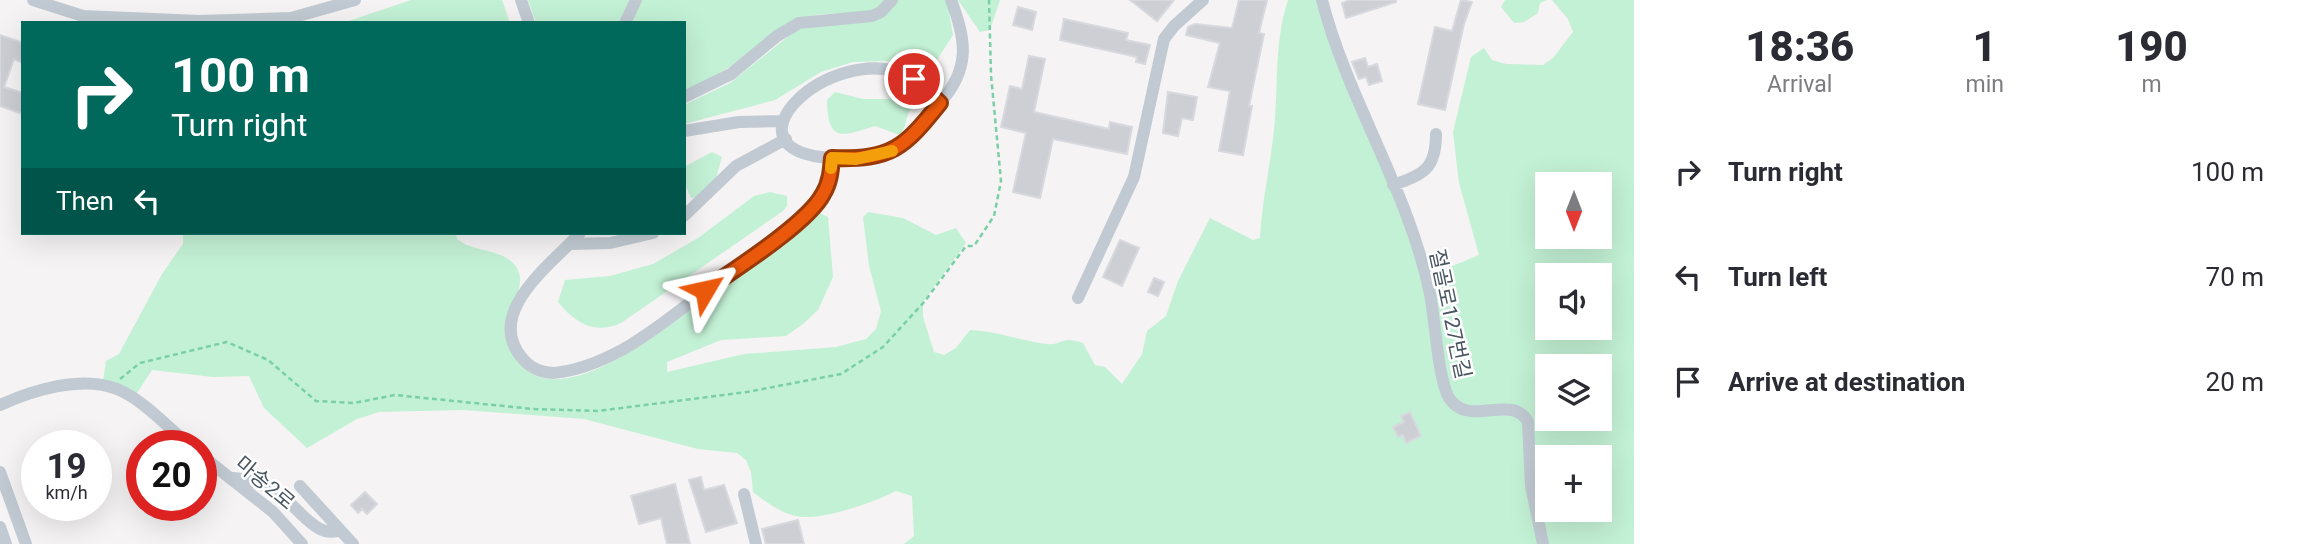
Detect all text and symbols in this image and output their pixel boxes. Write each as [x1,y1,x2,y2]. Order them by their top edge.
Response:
text: 18:36 [1745,22,1854,71]
text: 1 [1973,22,1997,71]
text: 190 [2115,22,2188,71]
text: 100 m [171,47,310,104]
icon: right [56,49,147,140]
pin [884,49,944,109]
icon: arrive [895,60,933,98]
text: Arrival [1767,71,1832,98]
text: min [1965,71,2004,98]
text: m [2141,71,2162,98]
text: Turn right [171,106,307,144]
icon: right [1669,153,1707,191]
text: Turn right [1728,157,1843,187]
text: 100 m [2191,157,2264,187]
north arrow [1535,172,1612,248]
map controls [1535,172,1612,522]
icon: left [128,182,166,220]
text: Then [56,186,114,216]
street label: 절골로127번길 [1425,247,1475,381]
position arrow [668,253,742,327]
icon: left [1669,258,1707,296]
text: Turn left [1728,262,1827,292]
text: 70 m [2206,262,2264,292]
button: sound [1535,263,1612,340]
button: layers [1535,354,1612,431]
icon: arrive [1669,363,1707,401]
text: Arrive at destination [1728,367,1965,397]
text: 20 m [2206,367,2264,397]
speed limit sign: 20 [126,430,217,521]
button: + [1535,445,1612,522]
text: 19 [46,446,87,487]
street label: 마송2로 [231,451,299,515]
text: km/h [45,482,88,503]

